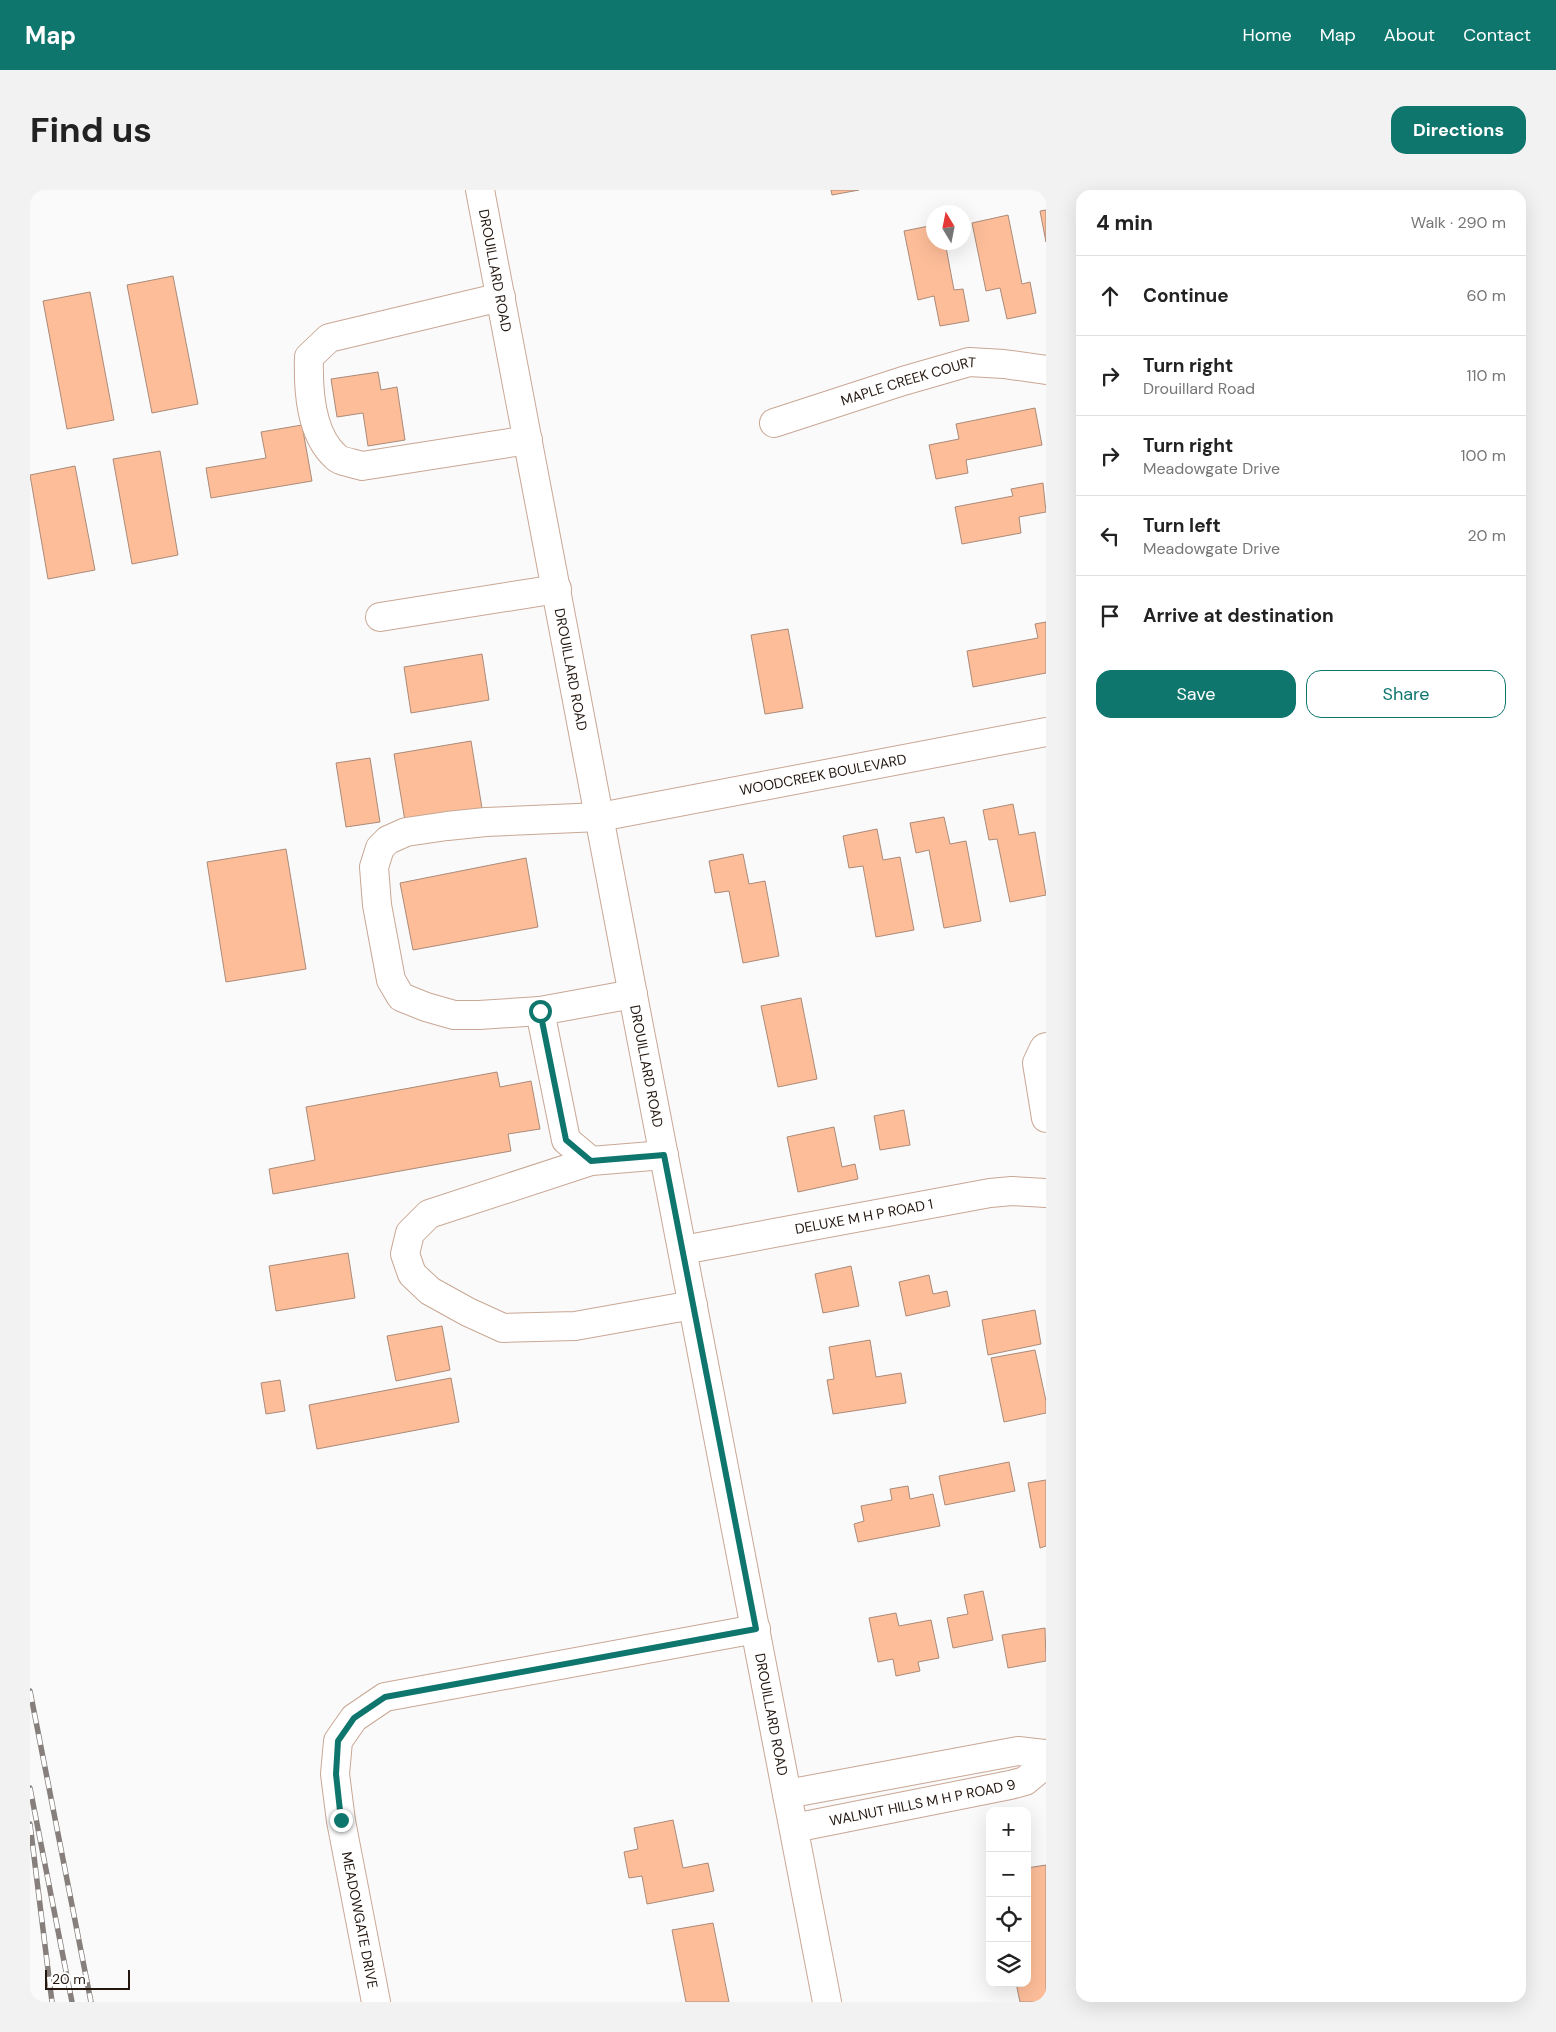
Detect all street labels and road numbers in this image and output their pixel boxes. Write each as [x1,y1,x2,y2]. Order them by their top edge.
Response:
street label: DROUILLARD ROAD [475,208,516,333]
street label: MAPLE CREEK COURT [838,353,977,410]
street label: DROUILLARD ROAD [551,607,592,732]
street label: WOODCREEK BOULEVARD [738,750,908,799]
street label: DROUILLARD ROAD [626,1004,667,1129]
street label: DELUXE M H P ROAD 1 [793,1195,934,1238]
street label: DROUILLARD ROAD [751,1652,792,1777]
street label: WALNUT HILLS M H P ROAD 9 [828,1775,1018,1830]
street label: MEADOWGATE DRIVE [338,1850,382,1990]

